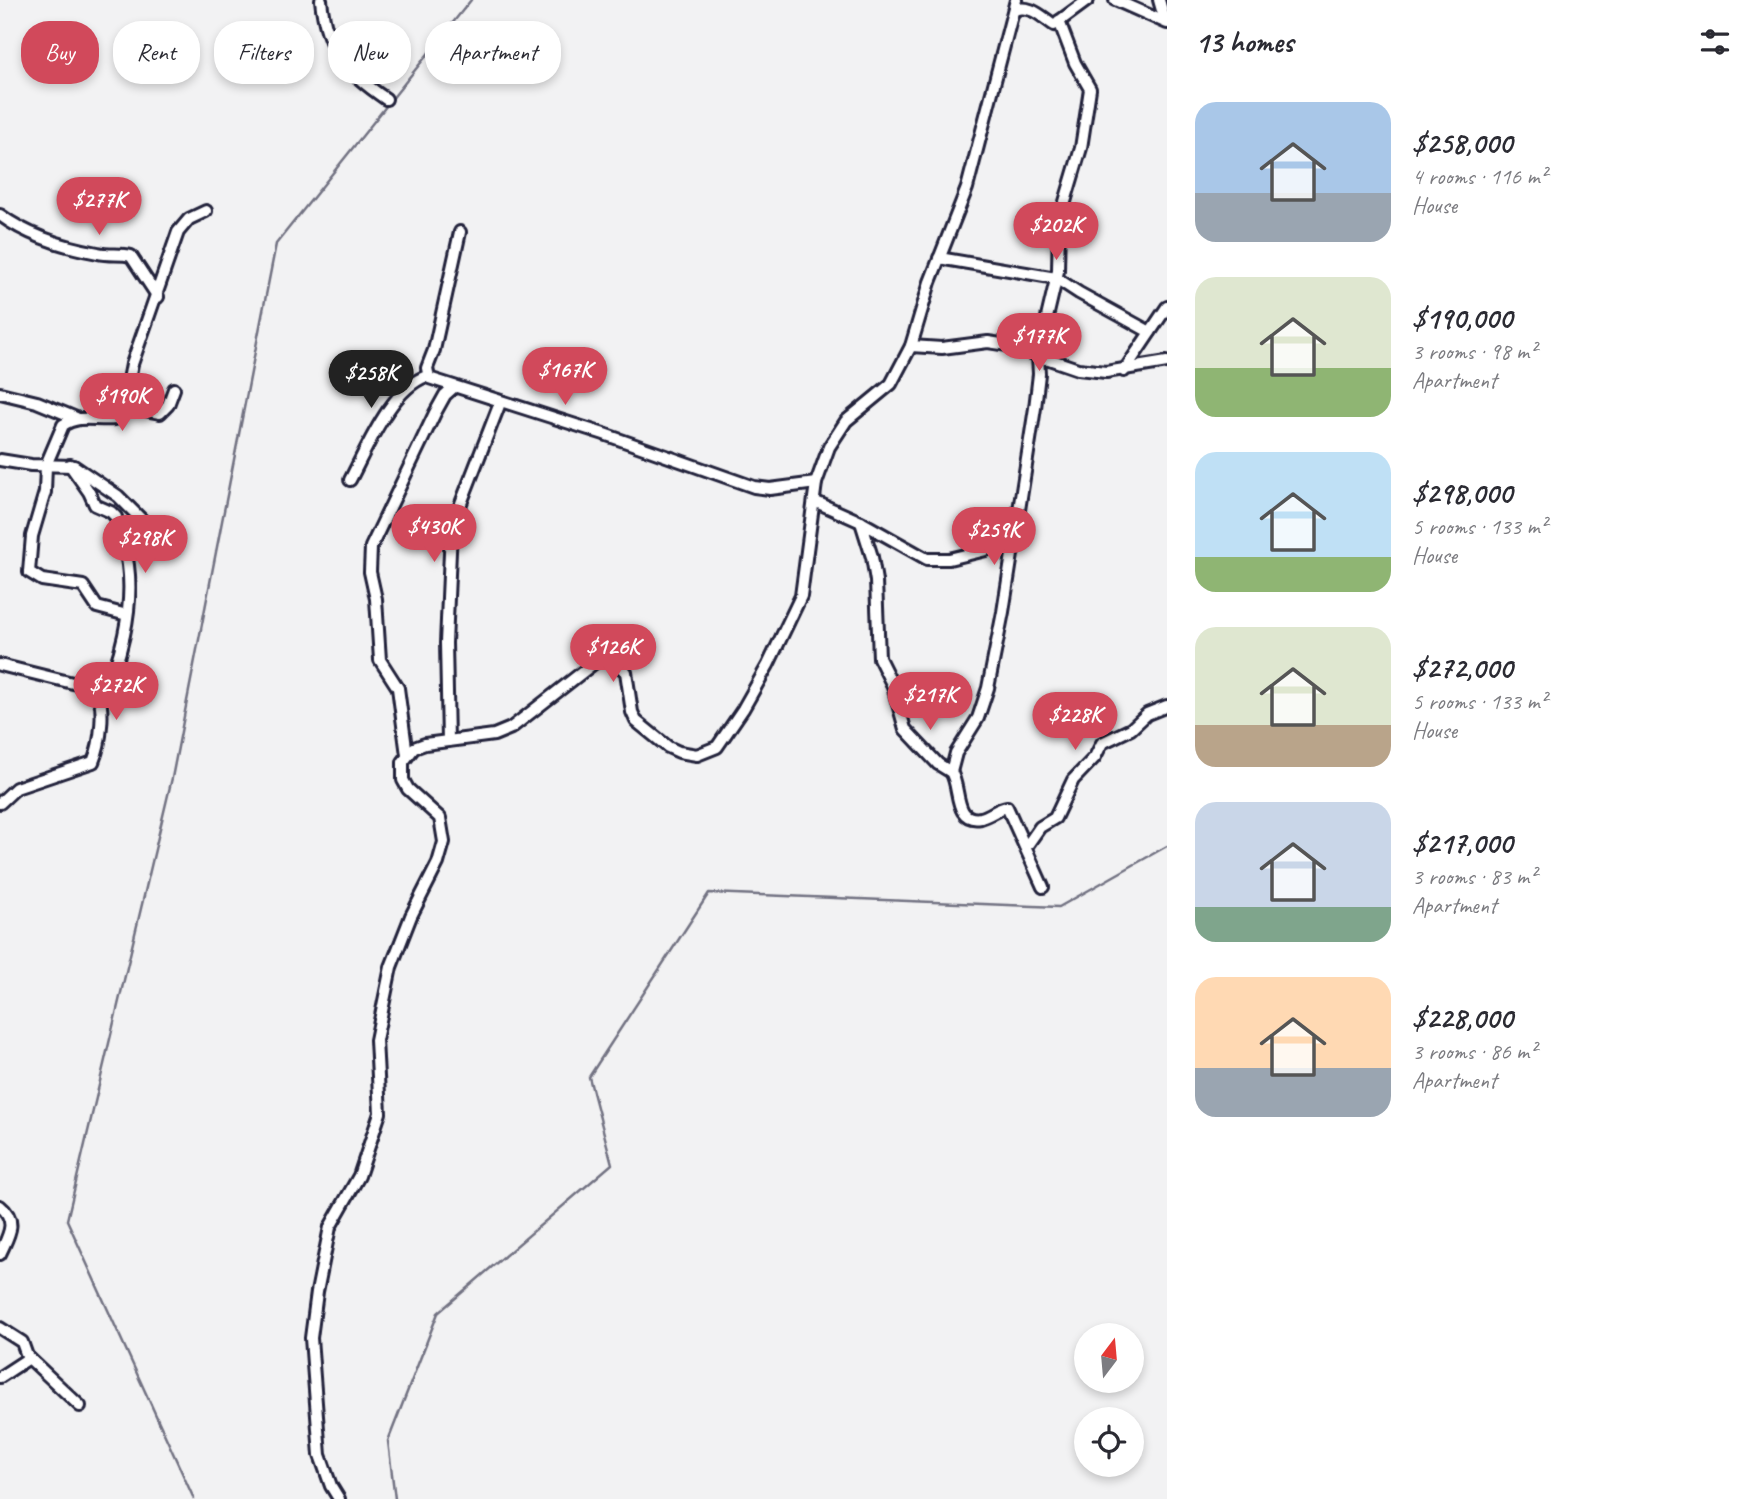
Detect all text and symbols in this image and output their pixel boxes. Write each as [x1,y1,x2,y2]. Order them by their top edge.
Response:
chip: Buy [21,21,99,84]
chip: Rent [113,21,200,84]
chip: Filters [214,21,314,84]
chip: New [328,21,411,84]
chip: Apartment [425,21,561,84]
text: 13 homes [1195,23,1293,61]
icon: filters [1696,23,1734,61]
text: $258,000 [1412,124,1512,162]
icon: home [1251,130,1335,214]
text: 4 rooms · 116 m² [1412,162,1547,191]
pin: $277K [50,177,148,237]
text: $277K [73,185,125,214]
text: House [1412,191,1457,220]
pin: $202K [1007,202,1105,262]
text: $202K [1029,210,1083,239]
text: $190,000 [1412,299,1512,337]
icon: home [1251,305,1335,389]
pin: $177K [990,314,1088,373]
text: $177K [1013,321,1065,350]
text: 3 rooms · 98 m² [1412,337,1536,366]
pin: $167K [516,348,614,407]
pin: $258K [322,350,420,410]
text: $167K [538,355,592,384]
text: $258K [345,358,397,387]
text: Apartment [1412,366,1497,395]
pin: $190K [73,374,171,433]
text: $190K [96,381,148,410]
text: $298,000 [1412,474,1512,512]
icon: home [1251,480,1335,564]
pin: $430K [385,504,483,564]
pin: $259K [945,508,1043,567]
text: $430K [407,512,461,541]
text: 5 rooms · 133 m² [1412,512,1547,541]
text: $259K [968,515,1020,544]
pin: $298K [96,516,194,575]
text: $298K [119,523,171,552]
text: House [1412,541,1457,570]
pin: $126K [564,624,662,684]
text: $126K [586,632,640,661]
text: $272,000 [1412,649,1512,687]
icon: home [1251,655,1335,739]
pin: $272K [67,662,165,722]
text: $272K [90,670,143,699]
pin: $217K [881,672,979,732]
text: $217K [904,680,957,709]
text: 5 rooms · 133 m² [1412,687,1547,716]
pin: $228K [1026,692,1124,752]
text: $228K [1048,700,1102,729]
text: House [1412,716,1457,745]
text: $217,000 [1412,824,1512,862]
icon: home [1251,830,1335,914]
text: 3 rooms · 83 m² [1412,862,1536,891]
text: Apartment [1412,891,1497,920]
text: $228,000 [1412,999,1512,1037]
icon: home [1251,1005,1335,1089]
text: 3 rooms · 86 m² [1412,1037,1536,1066]
text: Apartment [1412,1066,1497,1095]
north arrow [1074,1323,1144,1393]
map controls [1074,1323,1144,1477]
button: locate [1074,1407,1144,1477]

